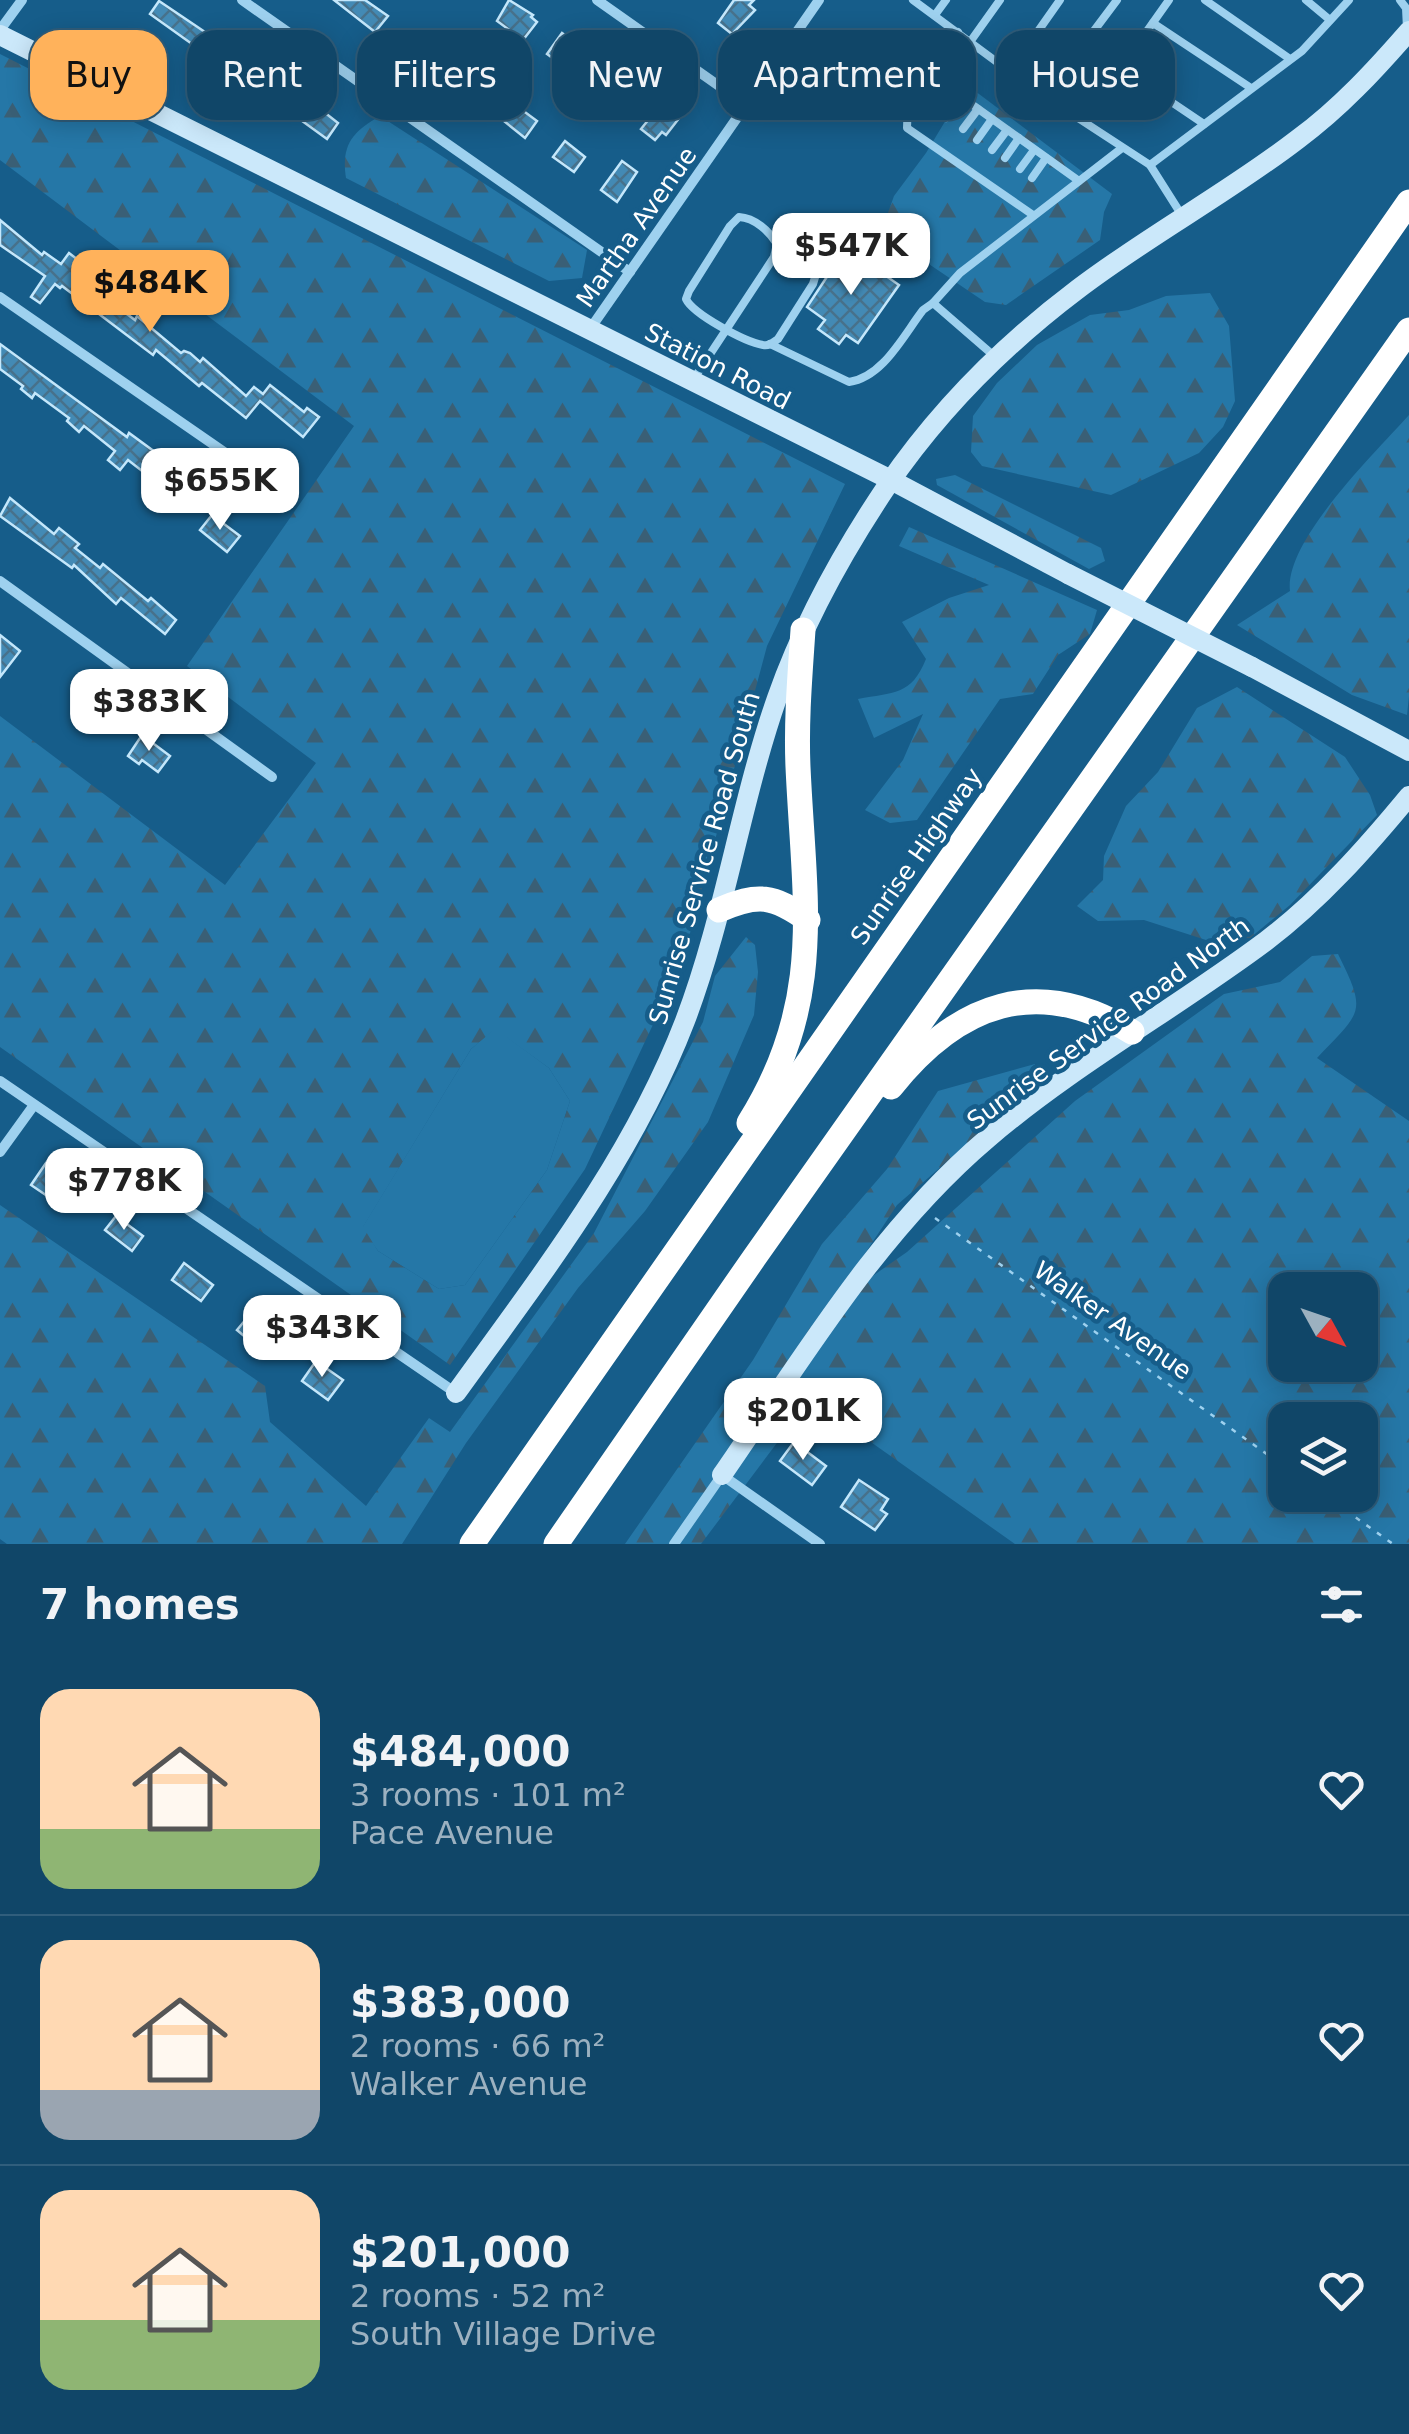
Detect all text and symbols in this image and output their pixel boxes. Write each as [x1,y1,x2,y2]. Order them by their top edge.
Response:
chip: Buy [30,30,167,120]
chip: Rent [187,30,337,120]
chip: Filters [357,30,532,120]
chip: New [552,30,698,120]
chip: Apartment [718,30,976,120]
chip: House [996,30,1175,120]
street label: Martha Avenue [570,142,702,313]
pin: $547K [781,213,921,298]
text: $547K [794,226,908,264]
pin: $484K [80,250,220,335]
text: $484K [93,263,207,301]
street label: Station Road [640,317,795,416]
pin: $655K [150,448,290,533]
text: $655K [163,461,277,499]
pin: $383K [79,669,219,754]
text: $383K [92,682,206,720]
street label: Sunrise Service Road South [643,688,766,1028]
street label: Sunrise Highway [845,762,988,950]
street label: Sunrise Service Road North [961,911,1255,1136]
pin: $778K [54,1148,194,1233]
text: $778K [67,1161,181,1199]
street label: Walker Avenue [1028,1255,1197,1385]
north arrow [1268,1272,1378,1382]
map controls [1268,1272,1378,1512]
pin: $343K [252,1295,392,1380]
text: $343K [265,1308,379,1346]
pin: $201K [733,1378,873,1463]
text: $201K [746,1391,860,1429]
button: layers [1268,1402,1378,1512]
icon: filters [1314,1577,1369,1632]
text: 7 homes [40,1580,240,1629]
text: $484,000 [350,1727,571,1776]
icon: home [120,1729,240,1849]
icon: heart [1314,1762,1369,1817]
text: 3 rooms · 101 m² [350,1776,626,1814]
text: Pace Avenue [350,1814,554,1852]
text: $383,000 [350,1978,571,2027]
icon: home [120,1980,240,2100]
icon: heart [1314,2013,1369,2068]
text: 2 rooms · 66 m² [350,2027,605,2065]
text: Walker Avenue [350,2065,587,2103]
text: $201,000 [350,2228,571,2277]
icon: home [120,2230,240,2350]
icon: heart [1314,2263,1369,2318]
text: 2 rooms · 52 m² [350,2277,605,2315]
text: South Village Drive [350,2315,656,2353]

